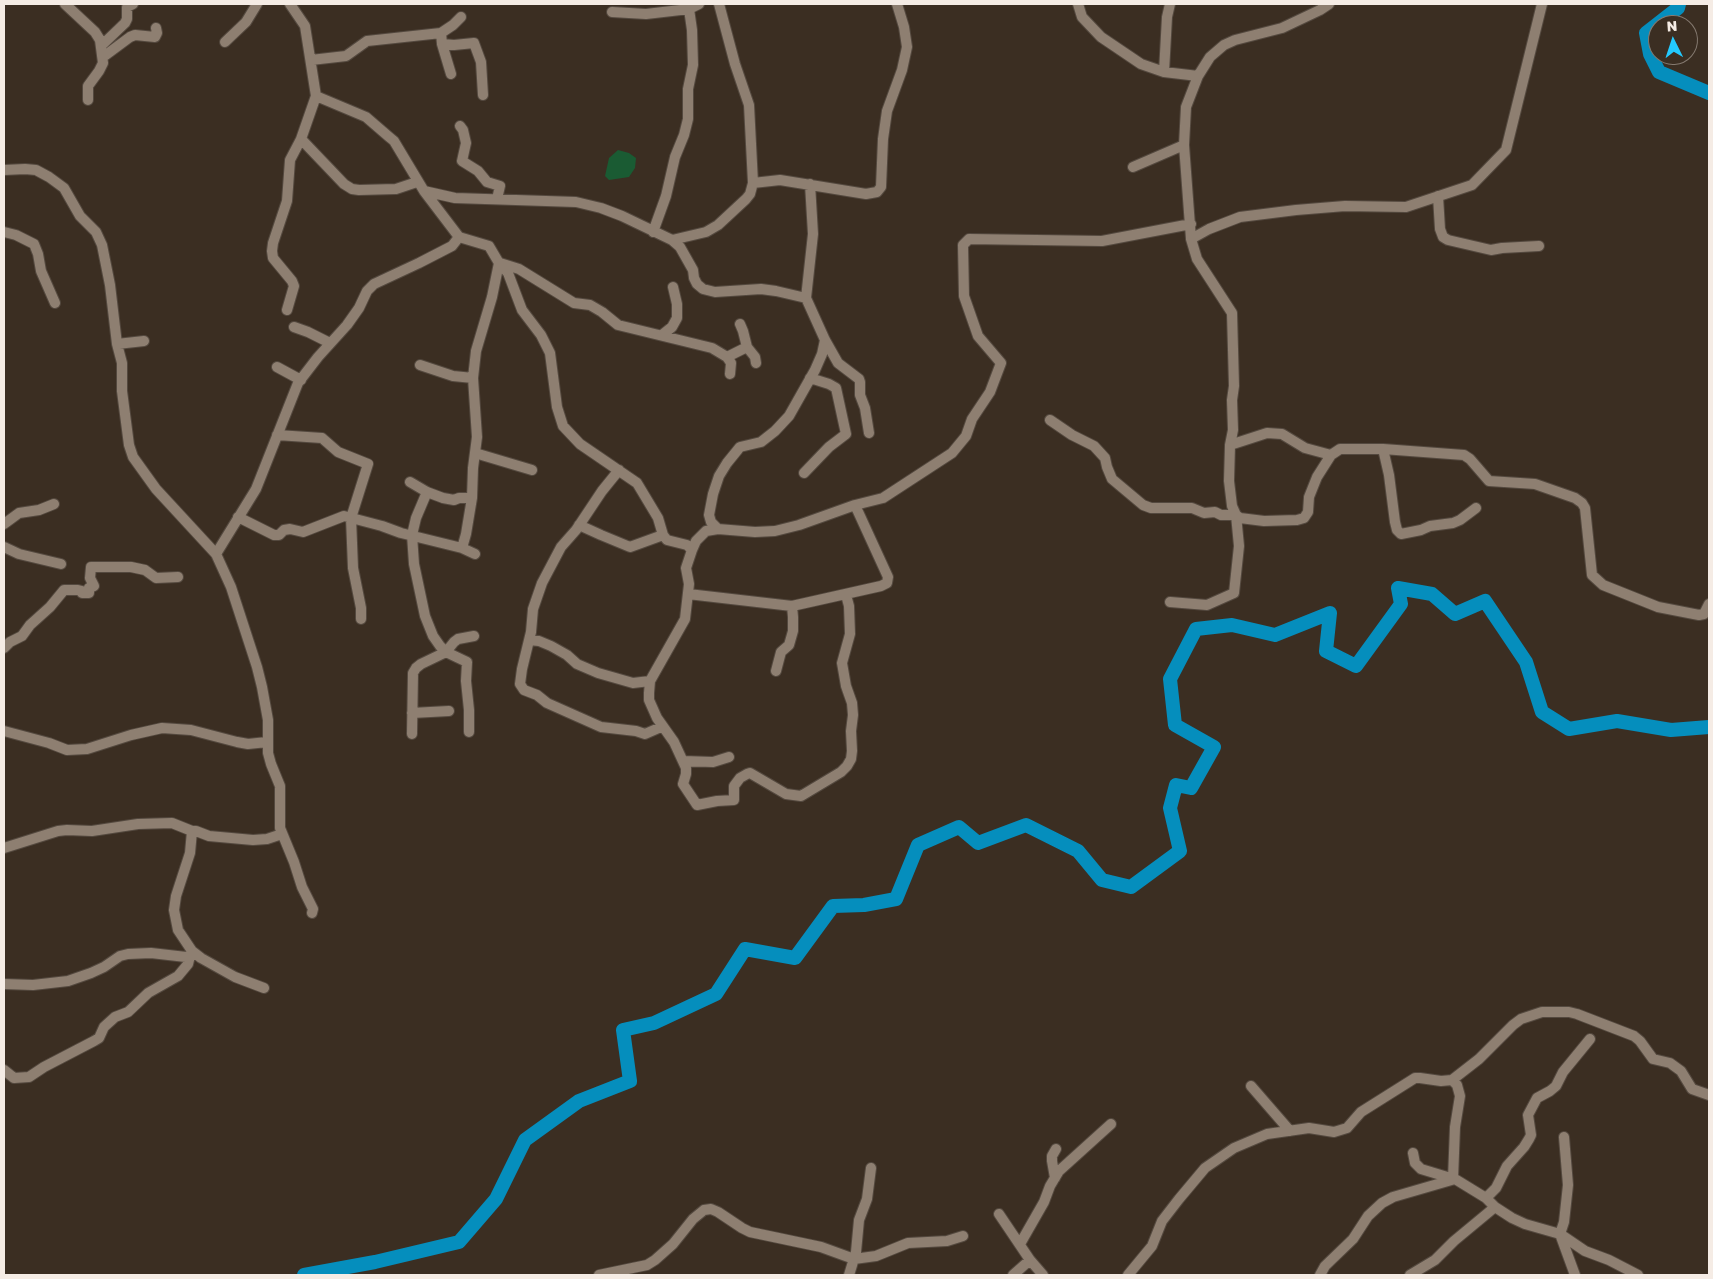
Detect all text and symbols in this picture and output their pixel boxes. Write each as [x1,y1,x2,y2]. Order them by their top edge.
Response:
north arrow [1648,15,1698,65]
text: N [1666,17,1678,34]

